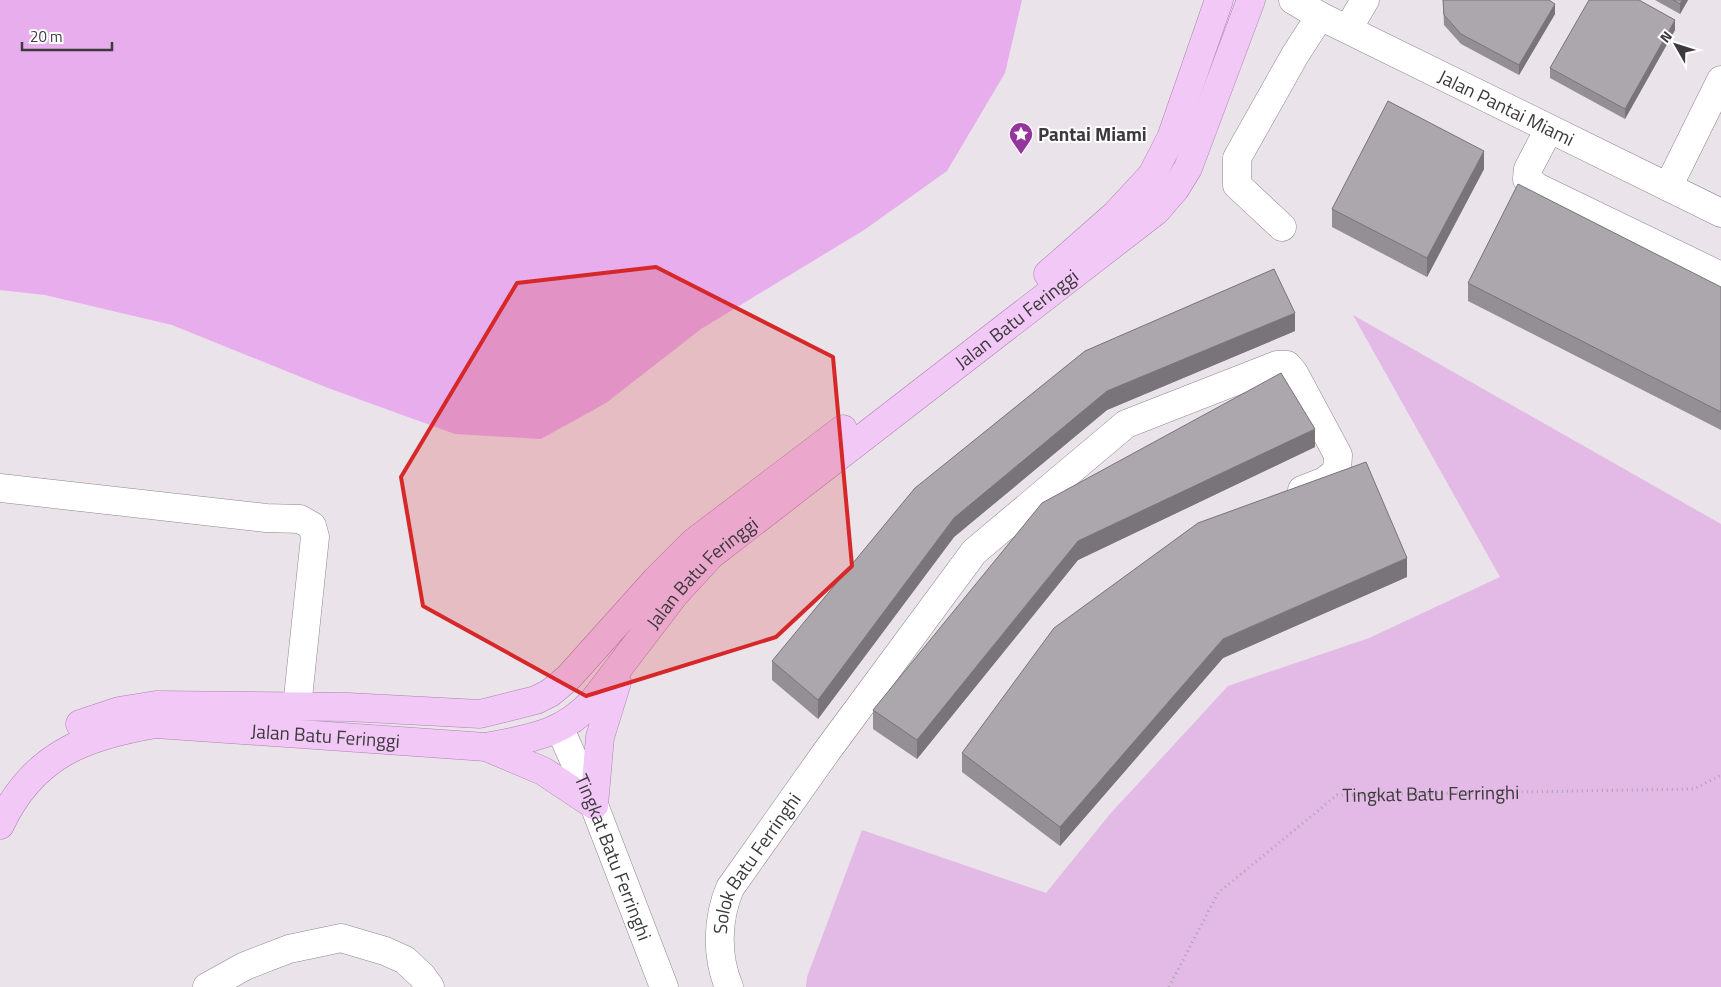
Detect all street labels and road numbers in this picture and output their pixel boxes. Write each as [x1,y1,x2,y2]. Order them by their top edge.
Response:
street label: Jalan Pantai Miami [1434,61,1580,153]
street label: Jalan Batu Feringgi [948,261,1084,376]
street label: Jalan Batu Feringgi [638,509,764,635]
street label: Jalan Batu Feringgi [250,716,401,755]
street label: Tingkat Batu Ferringhi [568,769,660,945]
street label: Tingkat Batu Ferringhi [1342,777,1519,809]
street label: Solok Batu Ferringhi [705,786,807,935]

